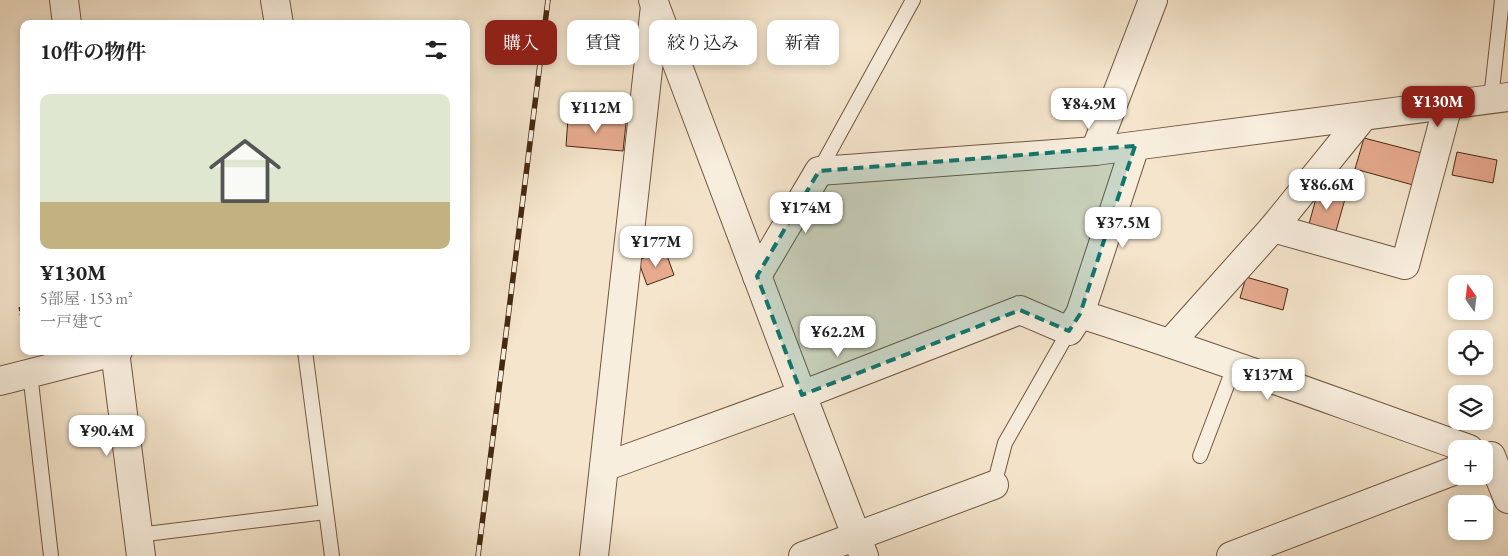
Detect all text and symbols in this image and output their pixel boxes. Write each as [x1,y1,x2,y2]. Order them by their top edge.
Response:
chip: 購入 [485,20,557,65]
chip: 賃貸 [567,20,639,65]
chip: 絞り込み [649,20,757,65]
chip: 新着 [767,20,839,65]
icon: filters [422,36,450,64]
text: 10件の物件 [40,38,146,65]
pin: ¥130M [1403,86,1473,128]
pin: ¥84.9M [1048,88,1130,130]
text: ¥130M [1413,91,1463,112]
pin: ¥112M [561,92,631,134]
text: ¥84.9M [1062,93,1116,114]
text: ¥112M [571,97,621,118]
icon: home [200,126,290,216]
pin: ¥86.6M [1286,168,1368,211]
text: ¥86.6M [1300,174,1354,195]
pin: ¥174M [771,192,841,234]
text: ¥174M [781,197,831,218]
pin: ¥37.5M [1082,206,1164,249]
text: ¥37.5M [1096,212,1150,233]
pin: ¥177M [621,226,691,268]
text: ¥177M [631,231,681,252]
text: ¥130M [40,259,106,286]
north arrow [1448,275,1492,320]
map controls [1448,275,1493,540]
text: 5部屋 · 153 m² [40,288,133,309]
text: 一戸建て [40,311,104,332]
pin: ¥62.2M [797,316,879,358]
text: ¥62.2M [811,321,865,342]
button: locate [1448,330,1493,375]
pin: ¥137M [1233,358,1303,401]
text: ¥137M [1243,364,1293,385]
button: layers [1448,385,1493,430]
pin: ¥90.4M [66,414,148,457]
text: ¥90.4M [80,420,134,441]
button: + [1448,440,1493,485]
button: − [1448,495,1493,540]

